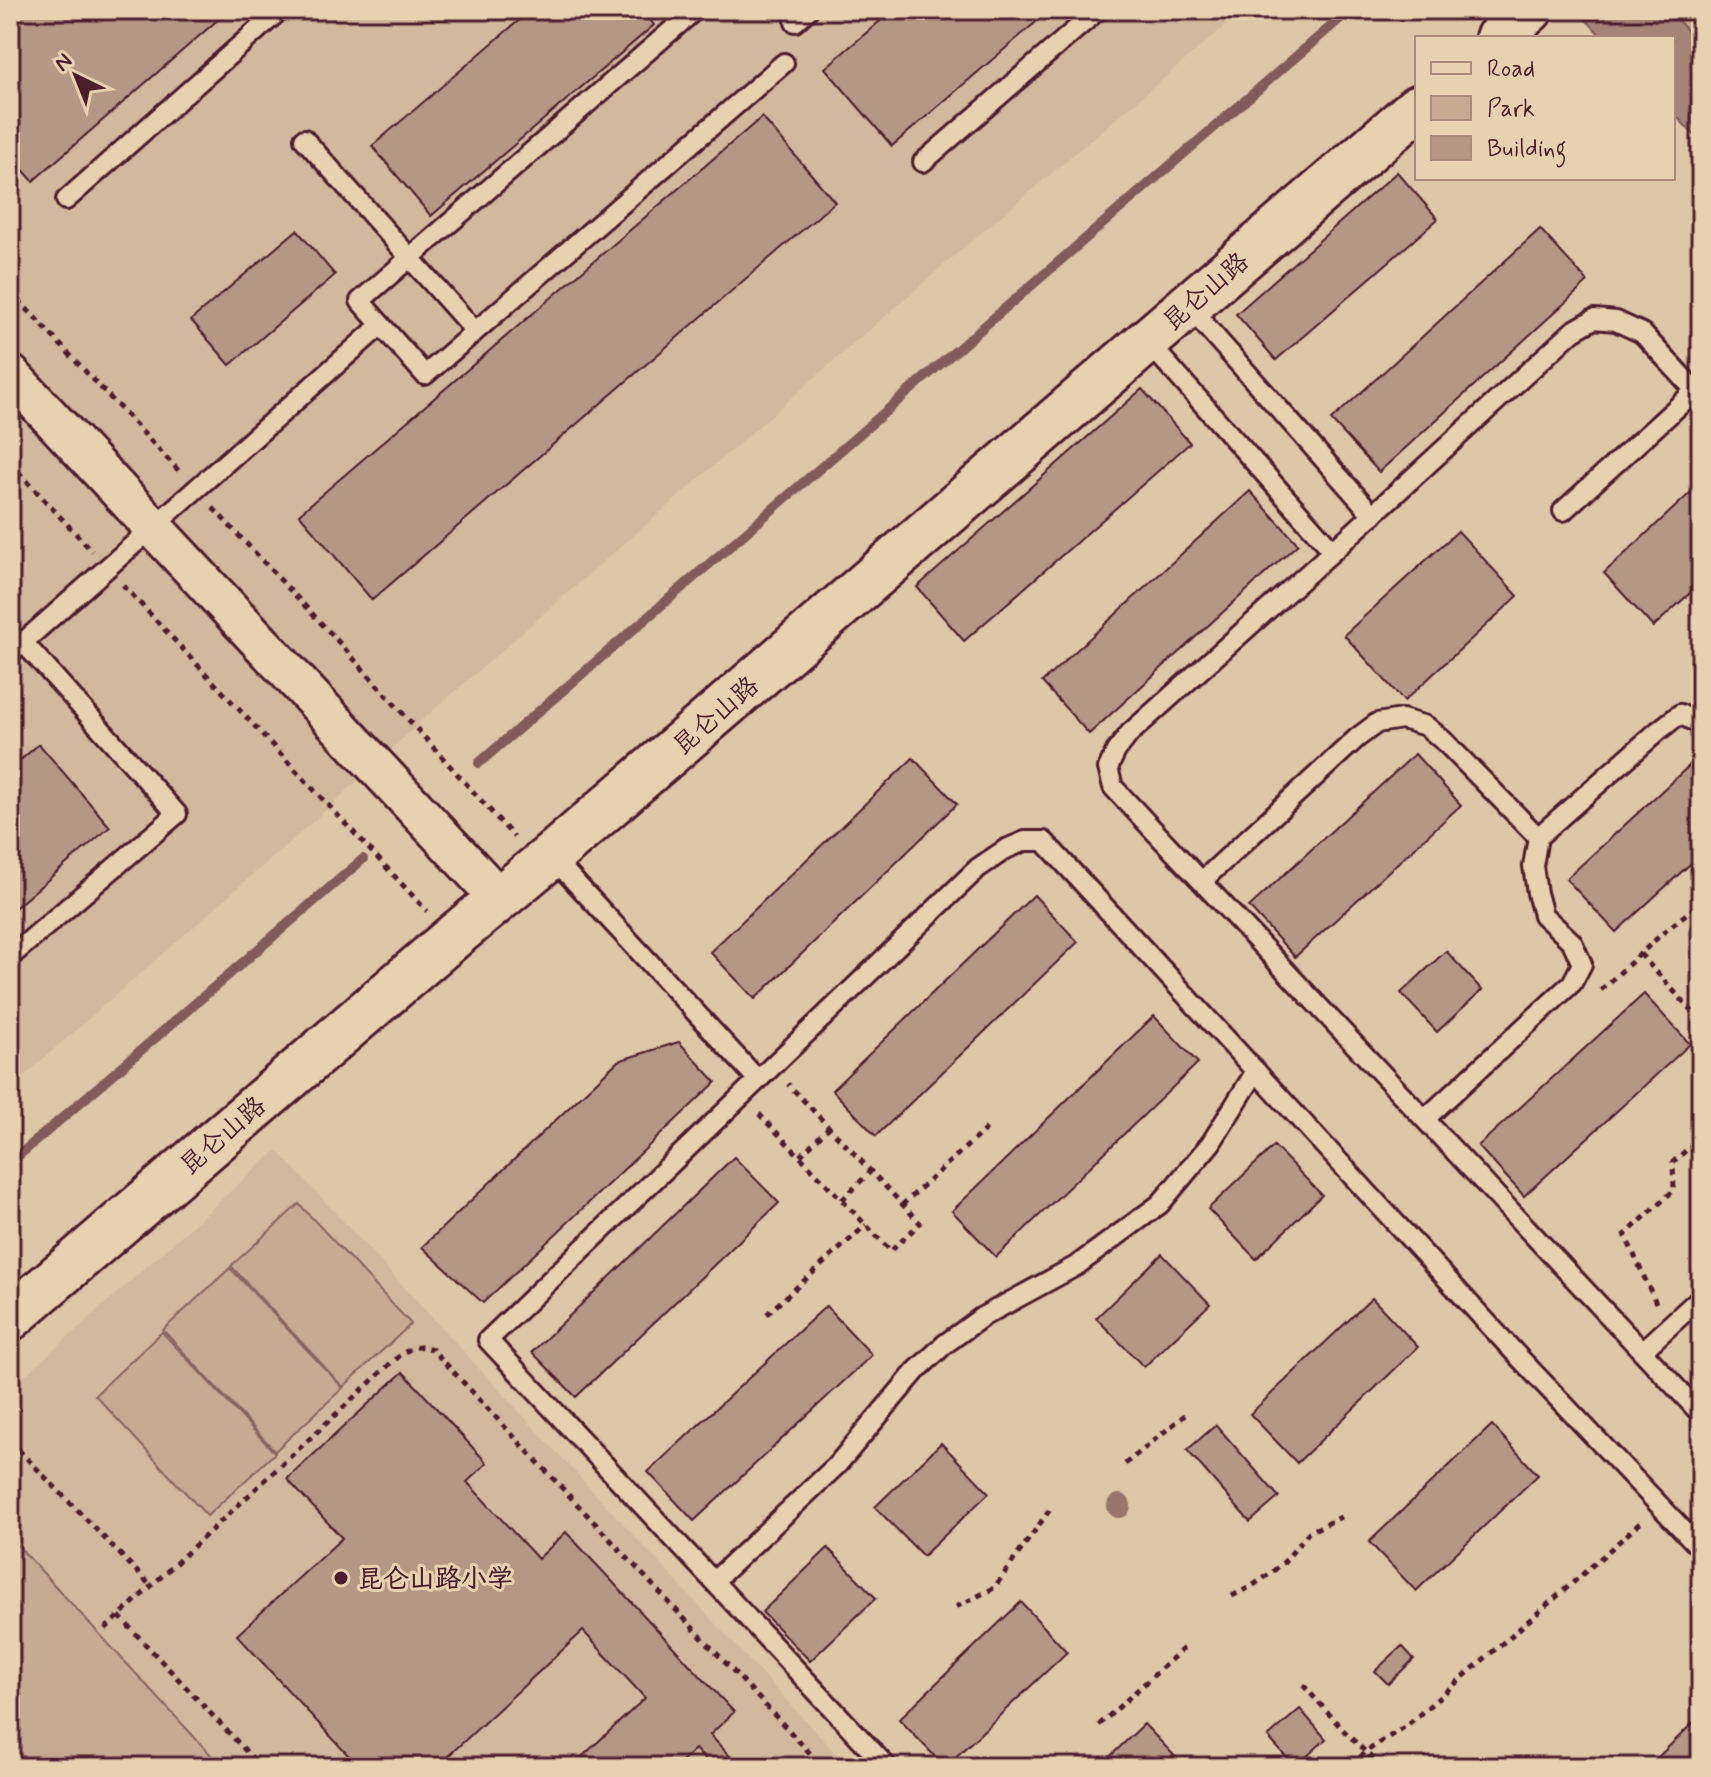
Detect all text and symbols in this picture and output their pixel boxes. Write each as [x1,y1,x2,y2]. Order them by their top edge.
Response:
north arrow [36,36,116,116]
legend [1415,36,1675,180]
text: N [49,48,79,78]
text: Road [1487,54,1535,85]
text: Park [1487,94,1535,125]
text: Building [1487,134,1567,168]
street label: 昆仑山路 [1156,246,1257,339]
street label: 昆仑山路 [666,670,767,763]
street label: 昆仑山路 [173,1090,274,1183]
place label: 昆仑山路小学 [357,1563,513,1597]
marker: 昆仑山路小学 [332,1569,350,1587]

